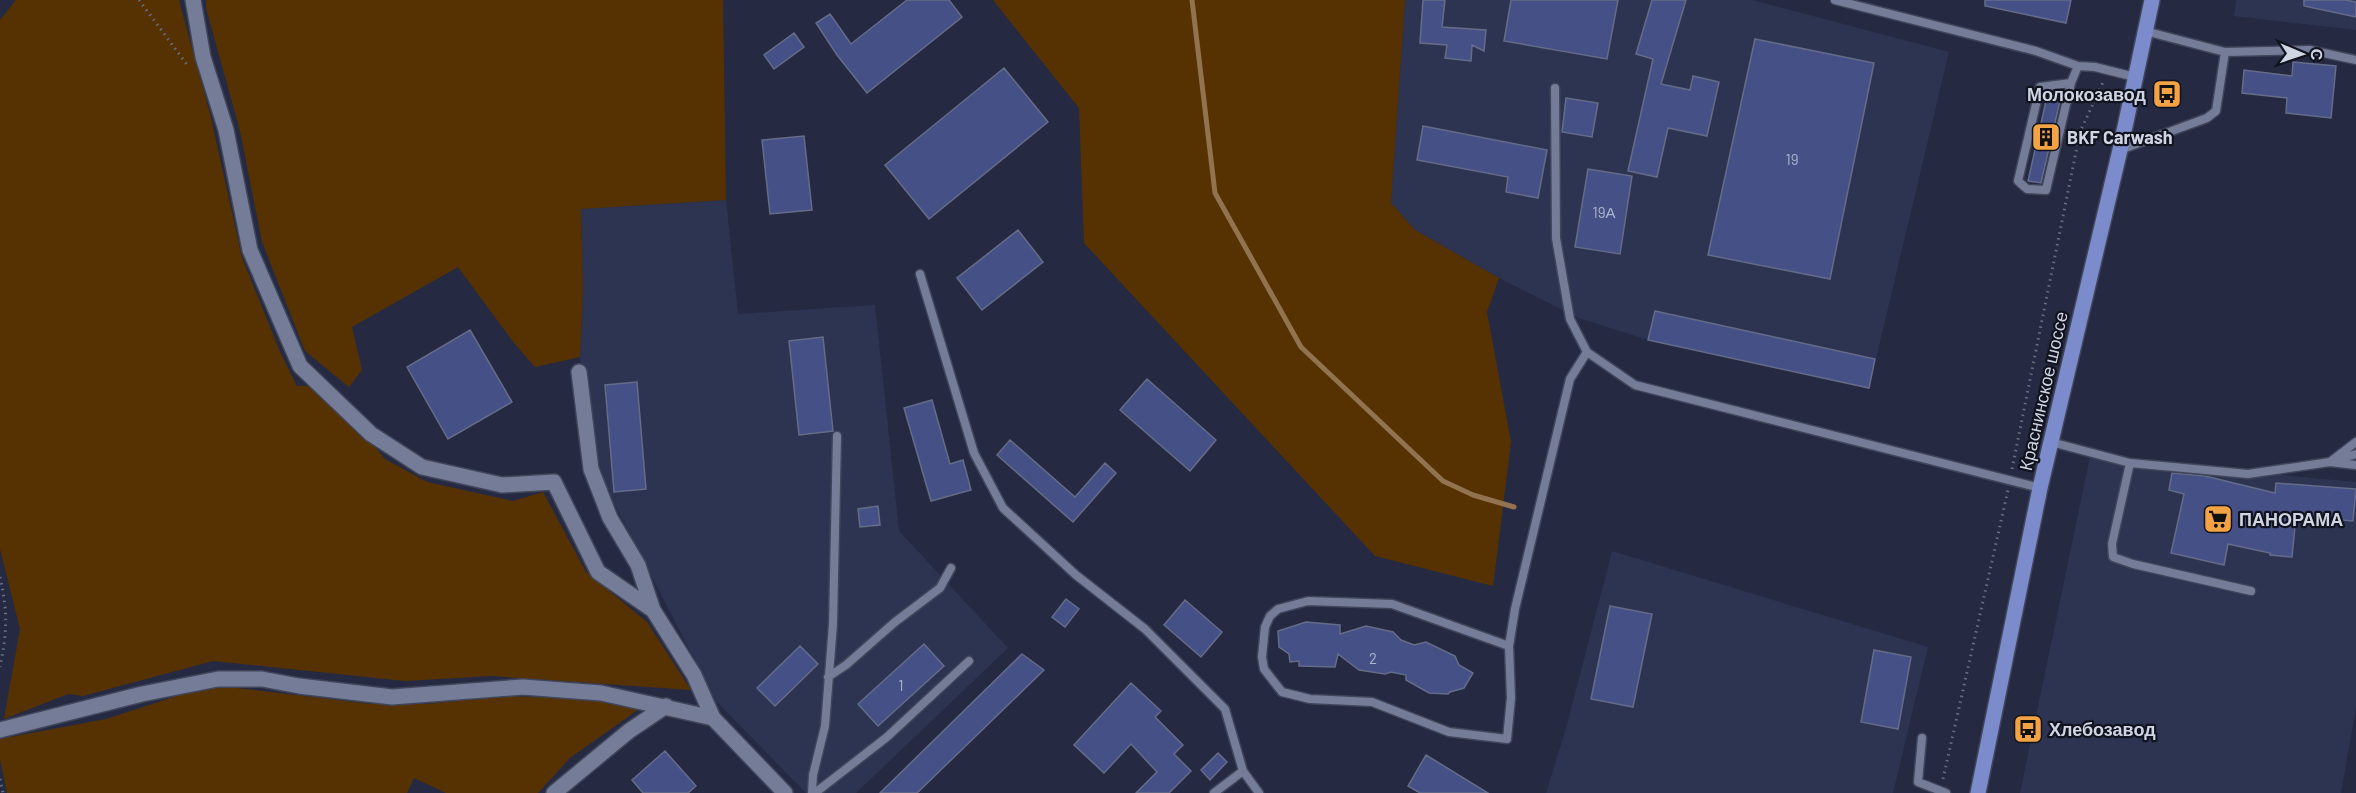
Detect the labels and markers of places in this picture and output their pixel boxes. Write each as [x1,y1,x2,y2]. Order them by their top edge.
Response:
bus stop icon: Молокозавод [2151,78,2183,110]
place label: Молокозавод [2027,83,2147,105]
building icon: BKF Carwash [2030,121,2062,153]
place label: BKF Carwash [2067,126,2173,148]
supermarket icon: ПАНОРАМА [2202,503,2234,535]
place label: ПАНОРАМА [2239,508,2343,530]
bus stop icon: Хлебозавод [2012,713,2044,745]
place label: Хлебозавод [2049,718,2156,740]

